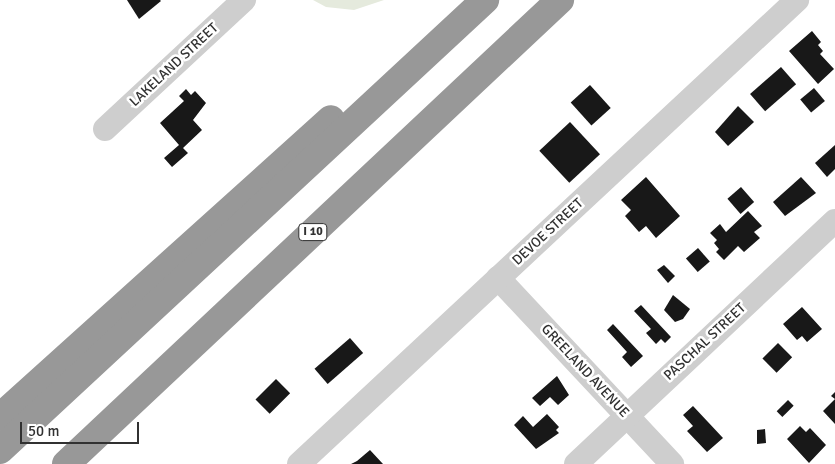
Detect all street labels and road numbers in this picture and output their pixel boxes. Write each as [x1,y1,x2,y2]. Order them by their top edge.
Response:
street label: LAKELAND STREET [126,20,222,110]
street label: DEVOE STREET [509,195,587,269]
road number: I 10 [298,222,328,242]
street label: PASCHAL STREET [661,300,749,384]
street label: GREELAND AVENUE [538,321,632,421]

